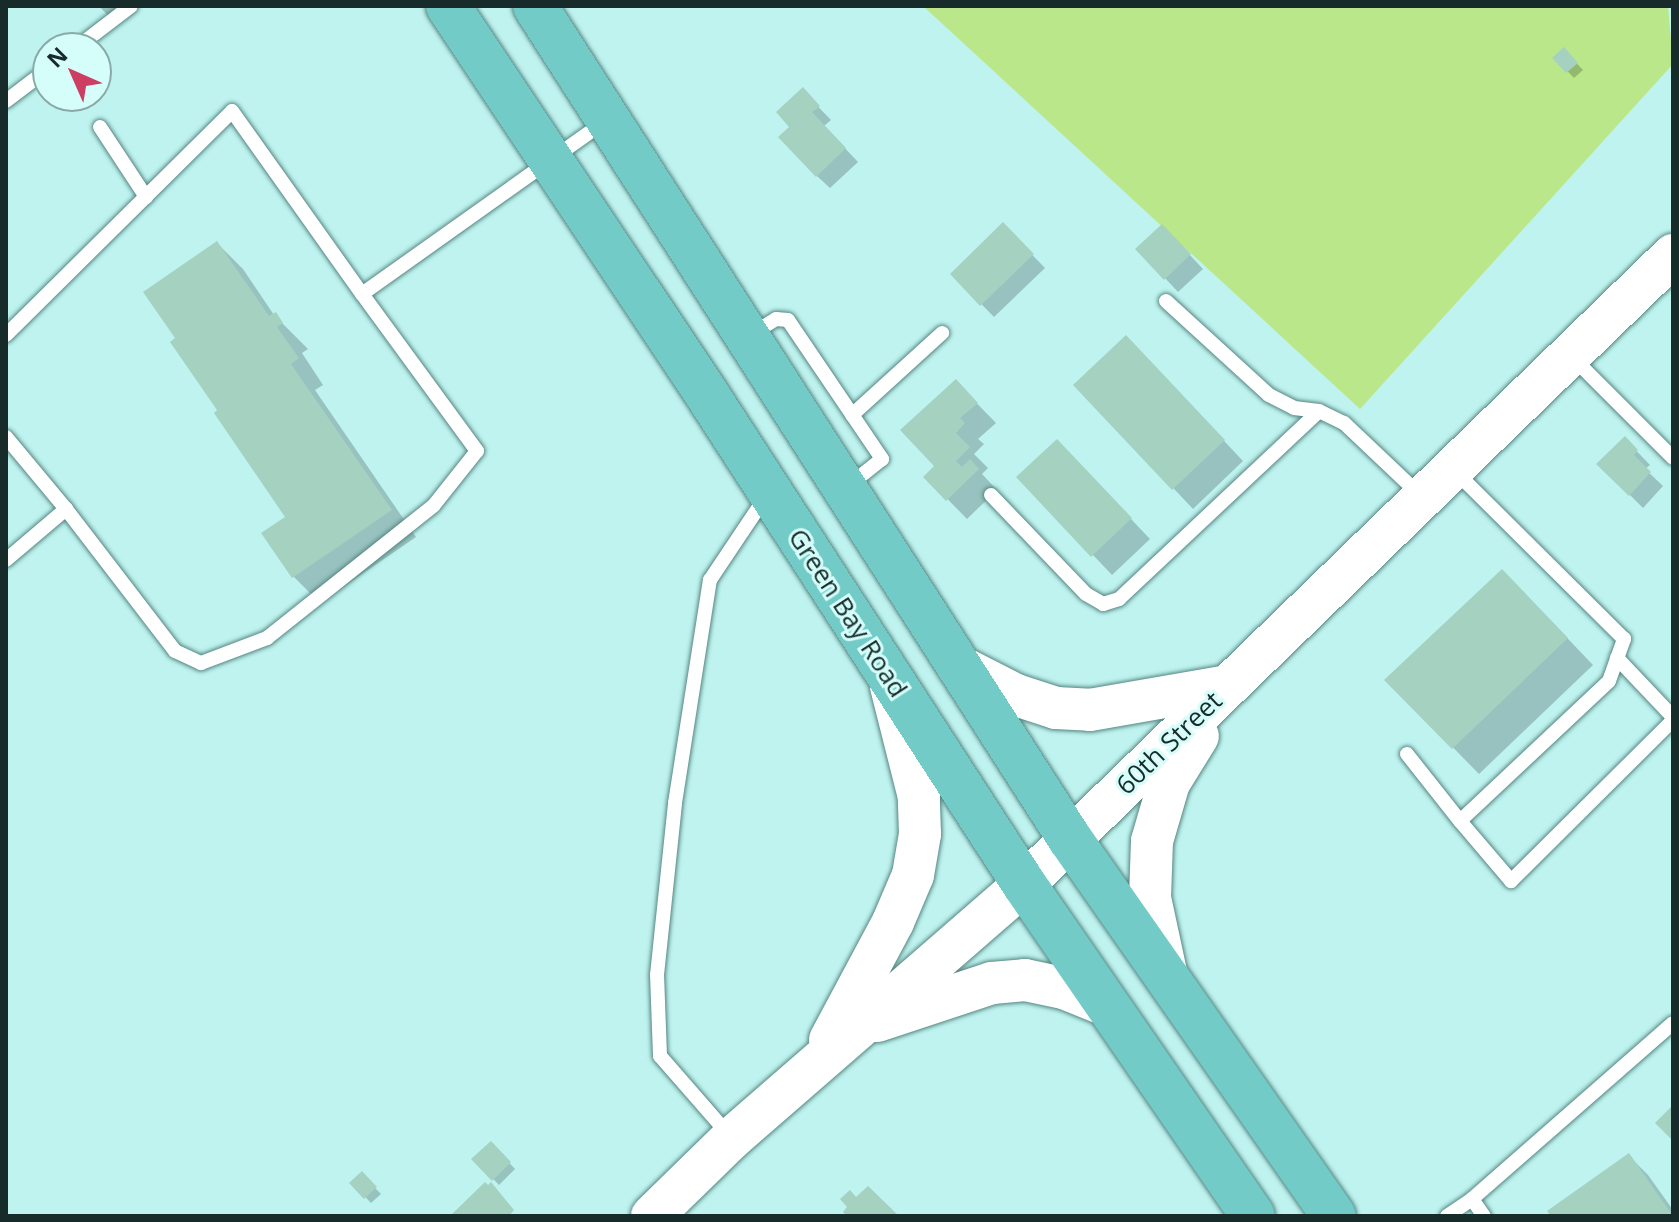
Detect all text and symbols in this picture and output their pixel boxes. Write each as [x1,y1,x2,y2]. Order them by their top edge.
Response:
north arrow [32,32,112,112]
text: N [40,40,73,73]
street label: Green Bay Road [782,523,914,703]
street label: 60th Street [1110,685,1228,801]

